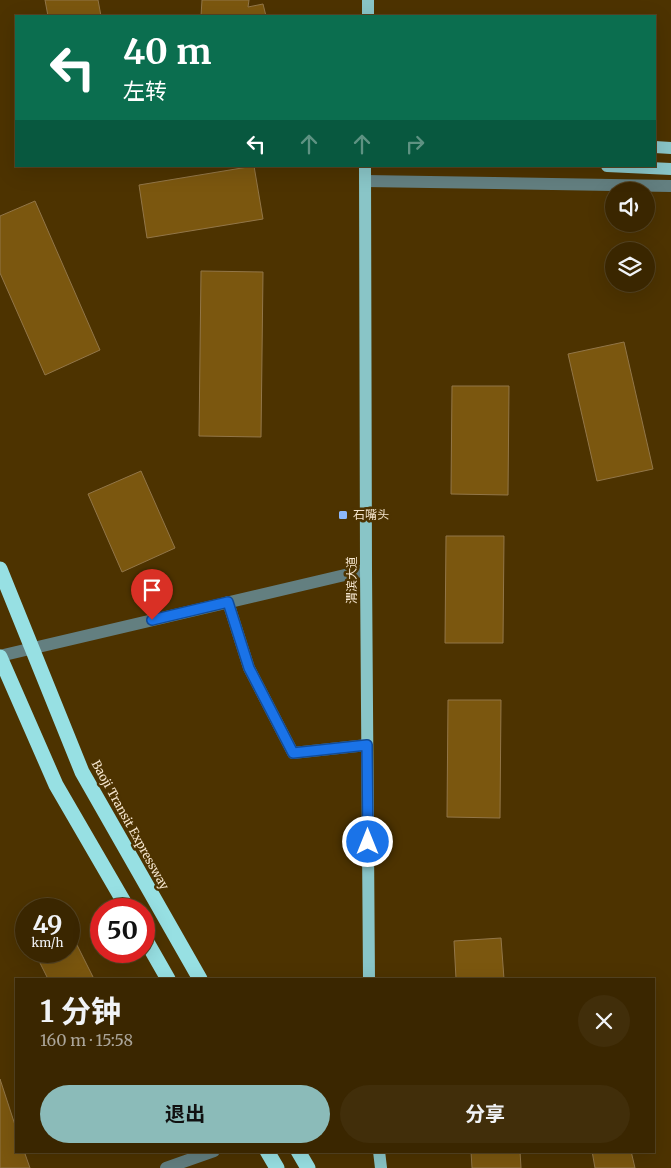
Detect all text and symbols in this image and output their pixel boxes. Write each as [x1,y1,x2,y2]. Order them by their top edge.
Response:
text: 40 m [123,30,211,74]
icon: left [40,35,105,100]
text: 左转 [123,77,167,105]
icon: left [242,130,270,158]
icon: ahead [295,130,323,158]
icon: ahead [348,130,376,158]
icon: right [401,130,429,158]
map controls [605,182,655,292]
button: sound [605,182,655,232]
button: layers [605,242,655,292]
place label: 石嘴头 [353,507,389,522]
marker: 石嘴头 [337,509,349,521]
street label: 渭滨大道 [344,556,359,604]
pin [131,569,173,620]
icon: arrive [138,576,166,604]
street label: Baoji Transit Expressway [89,757,172,892]
position arrow [341,815,393,867]
speed limit sign: 50 [90,898,155,963]
text: 49 [33,908,62,940]
text: km/h [32,935,63,950]
text: 1 分钟 [40,992,121,1030]
button: close [578,995,630,1047]
text: 160 m · 15:58 [40,1030,133,1050]
button: 退出 [40,1085,330,1143]
button: 分享 [340,1085,630,1143]

